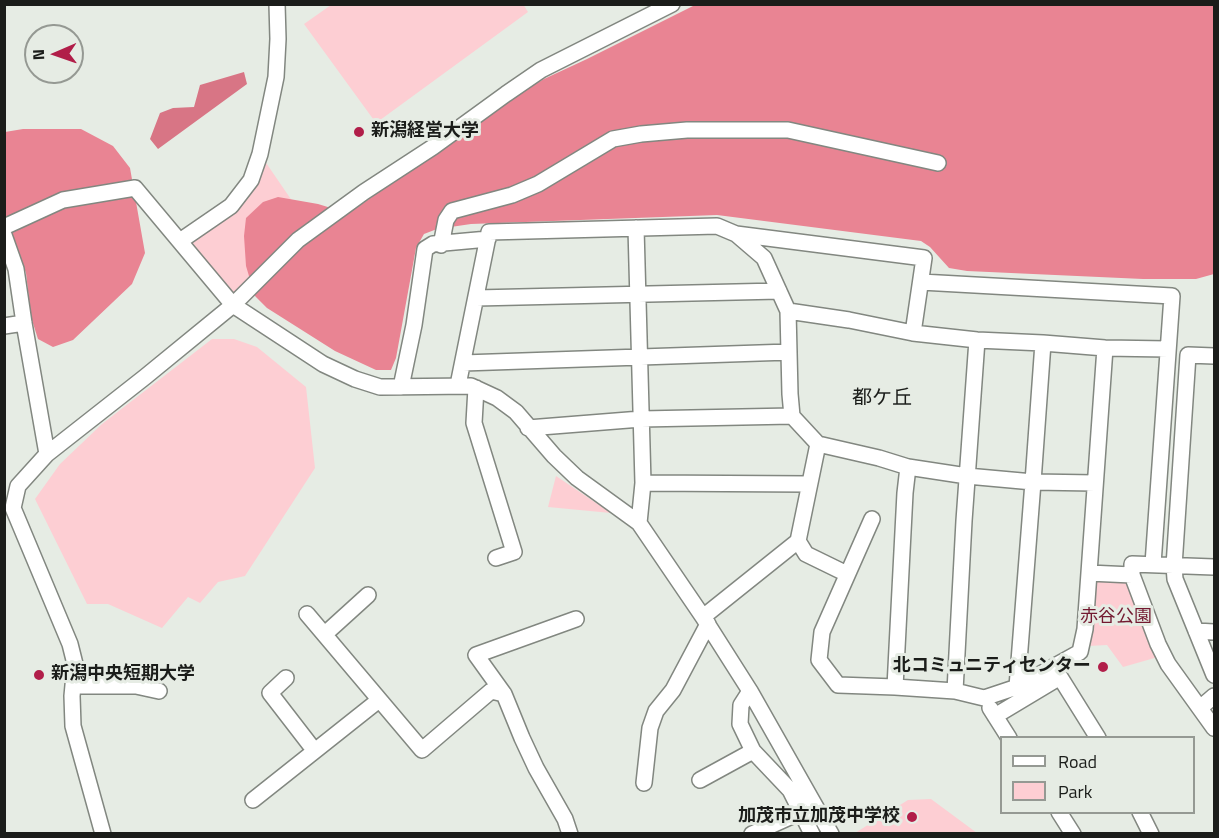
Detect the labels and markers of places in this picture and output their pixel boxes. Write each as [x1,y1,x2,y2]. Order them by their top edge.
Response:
place label: 新潟経営大学 [371,121,479,143]
marker: 新潟経営大学 [352,125,366,139]
place label: 北コミュニティセンター [893,656,1091,678]
marker: 北コミュニティセンター [1096,660,1110,674]
place label: 新潟中央短期大学 [51,664,195,686]
marker: 新潟中央短期大学 [32,668,46,682]
place label: 加茂市立加茂中学校 [738,806,900,828]
marker: 加茂市立加茂中学校 [905,810,919,824]

